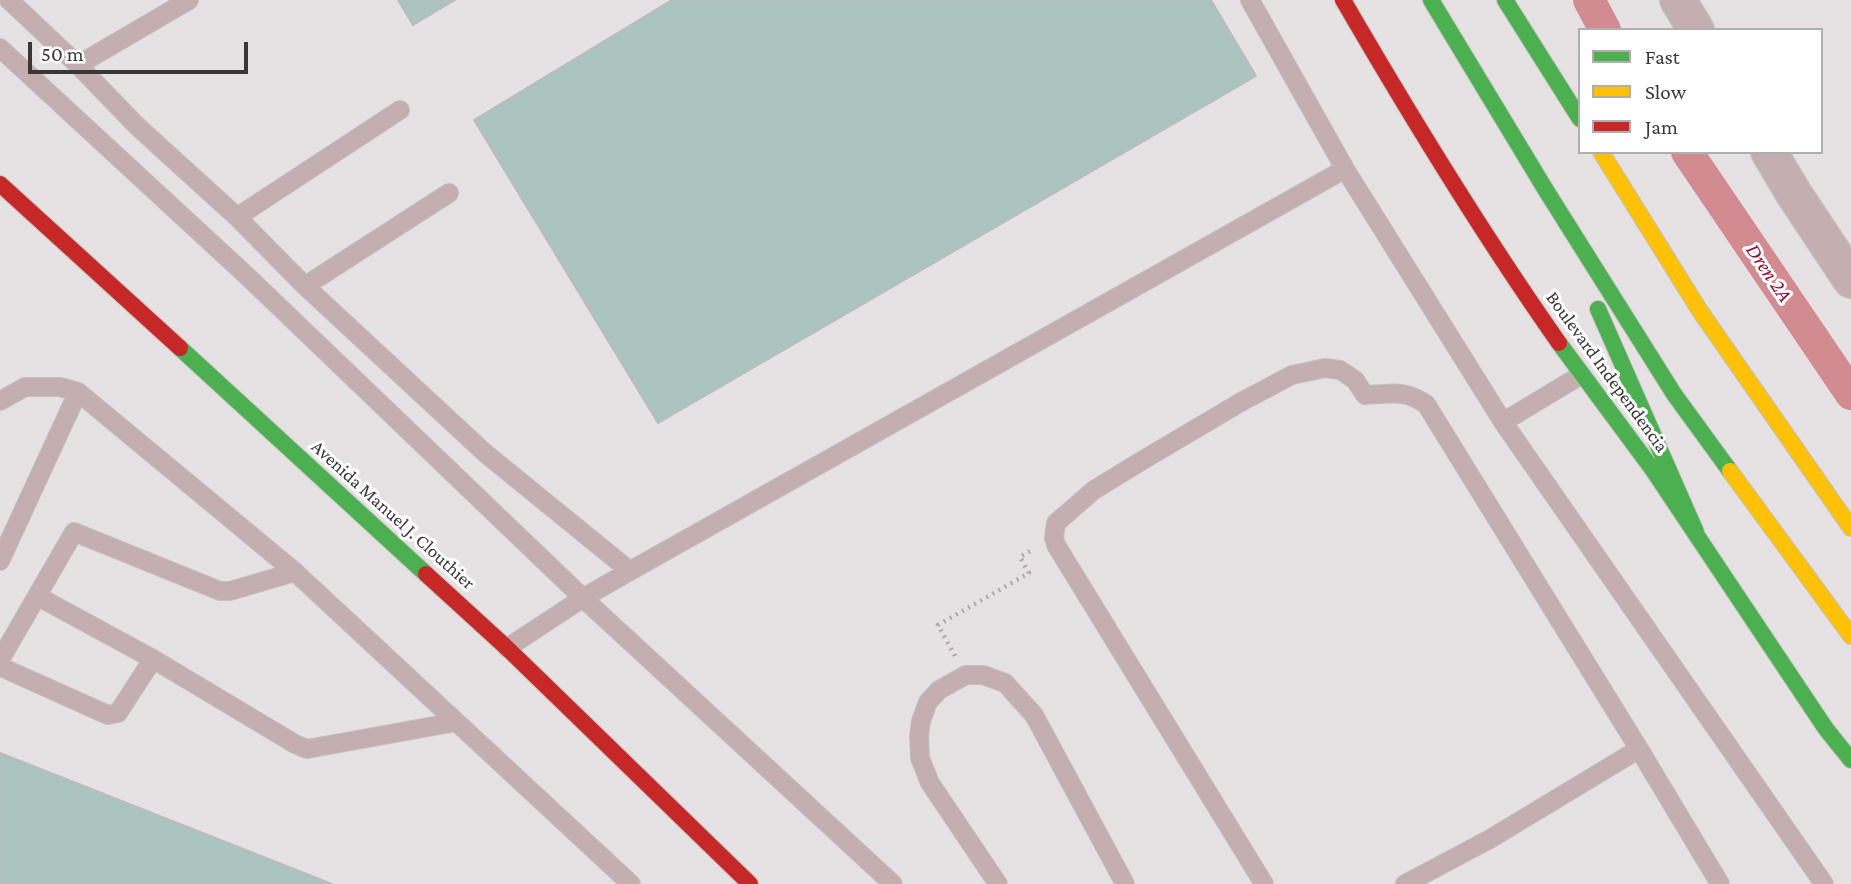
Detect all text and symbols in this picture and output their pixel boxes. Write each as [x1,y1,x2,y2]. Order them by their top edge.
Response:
scale bar [32,28,252,72]
legend [1578,28,1823,154]
text: 50 m [41,42,84,66]
text: Fast [1645,45,1680,69]
text: Slow [1645,80,1686,104]
text: Jam [1645,115,1678,139]
water label: Dren 2A [1740,239,1798,307]
street label: Boulevard Independencia [1541,287,1673,457]
street label: Avenida Manuel J. Clouthier [306,435,480,595]

